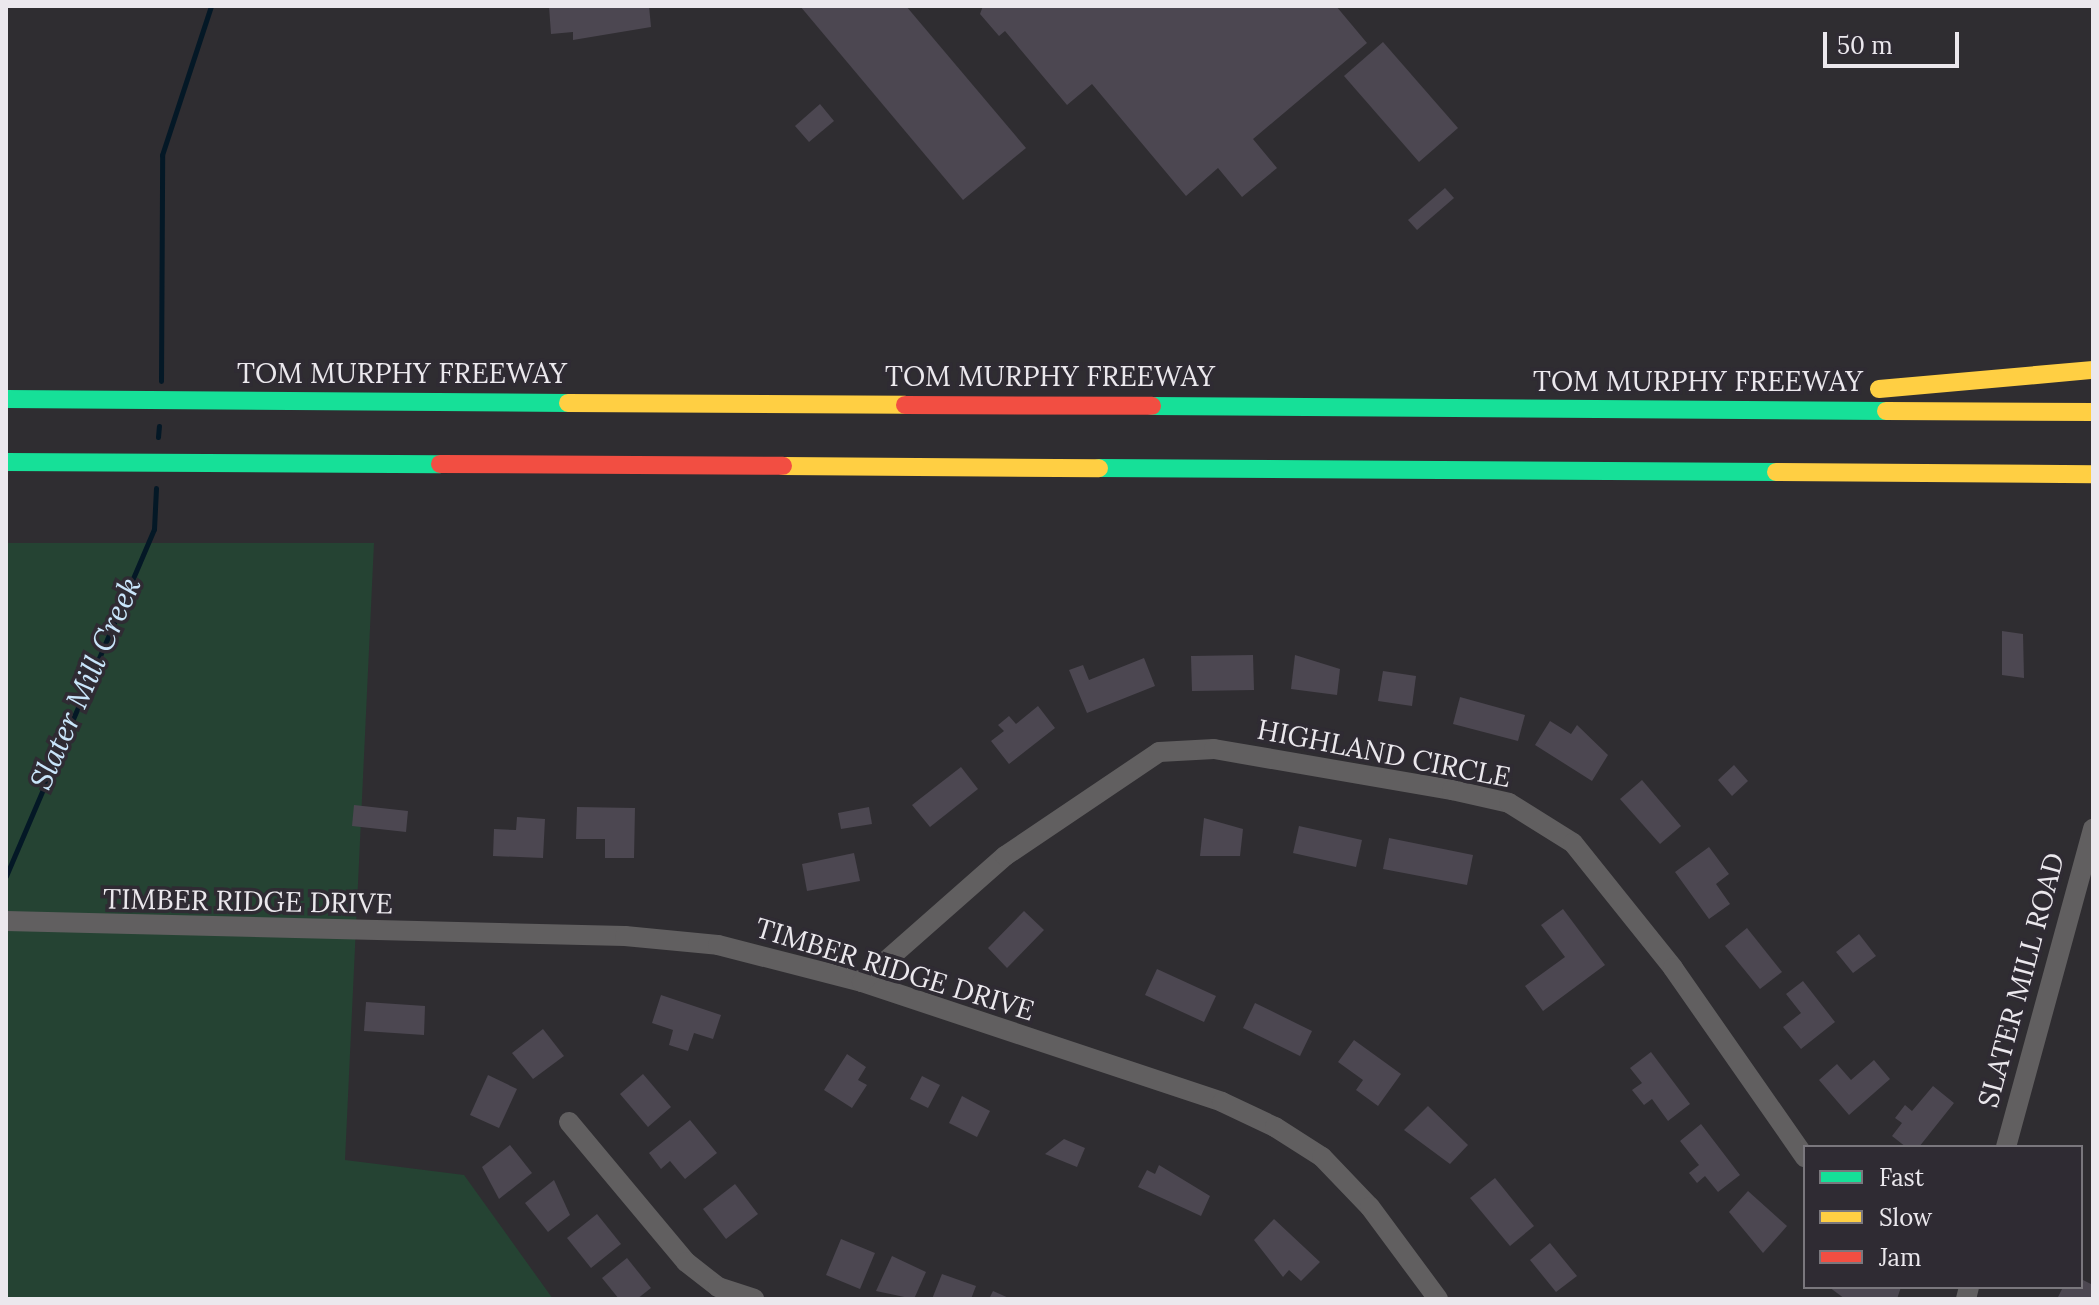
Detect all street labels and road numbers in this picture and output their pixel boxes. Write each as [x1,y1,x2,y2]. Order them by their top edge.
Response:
street label: TOM MURPHY FREEWAY [237,356,567,390]
street label: TOM MURPHY FREEWAY [885,359,1215,393]
street label: TOM MURPHY FREEWAY [1533,364,1863,398]
street label: HIGHLAND CIRCLE [1254,712,1514,794]
street label: SLATER MILL ROAD [1971,849,2071,1111]
street label: TIMBER RIDGE DRIVE [103,882,393,920]
street label: TIMBER RIDGE DRIVE [752,911,1038,1027]

